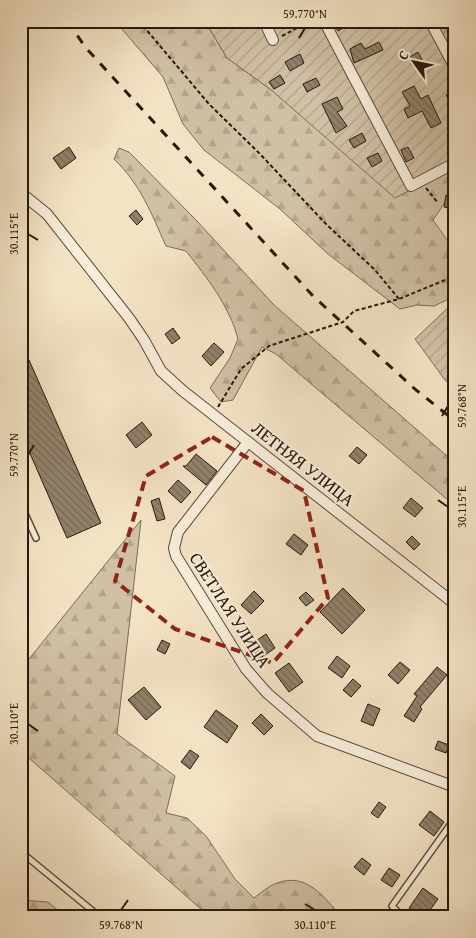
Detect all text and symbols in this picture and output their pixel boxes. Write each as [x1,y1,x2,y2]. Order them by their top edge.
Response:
text: 59.770°N [283,5,327,22]
north arrow [388,38,438,88]
text: С [393,46,414,64]
text: 30.115°E [5,213,22,255]
text: 59.768°N [453,384,470,428]
street label: ЛЕТНЯЯ УЛИЦА [246,415,361,513]
text: 59.770°N [5,433,22,477]
text: 30.115°E [453,486,470,528]
street label: СВЕТЛАЯ УЛИЦА [183,547,278,673]
text: 30.110°E [5,703,22,745]
text: 59.768°N [99,916,143,933]
text: 30.110°E [294,916,336,933]

